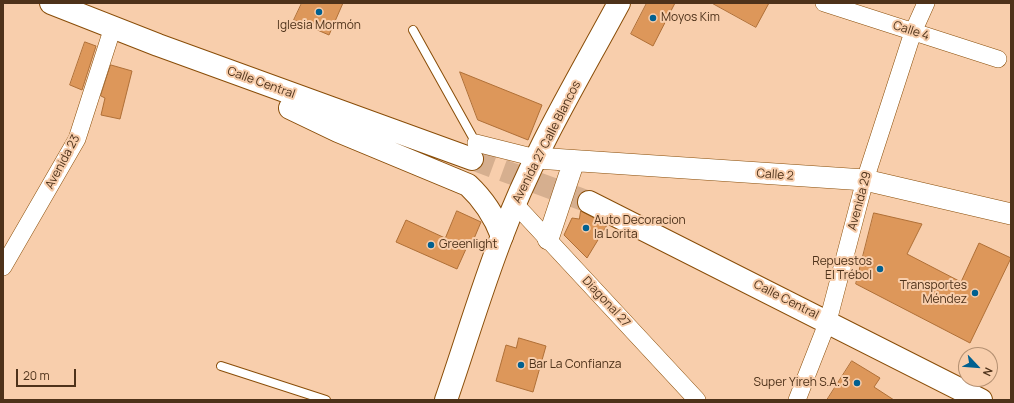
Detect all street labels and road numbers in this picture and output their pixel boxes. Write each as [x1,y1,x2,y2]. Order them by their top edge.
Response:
street label: Calle 4 [891,18,931,44]
street label: Calle Central [225,64,297,102]
street label: Avenida 27 Calle Blancos [510,79,584,205]
street label: Avenida 23 [43,132,83,192]
street label: Calle 2 [756,167,794,183]
street label: Avenida 29 [845,170,875,232]
street label: Diagonal 27 [579,274,633,330]
street label: Calle Central [751,277,821,323]

